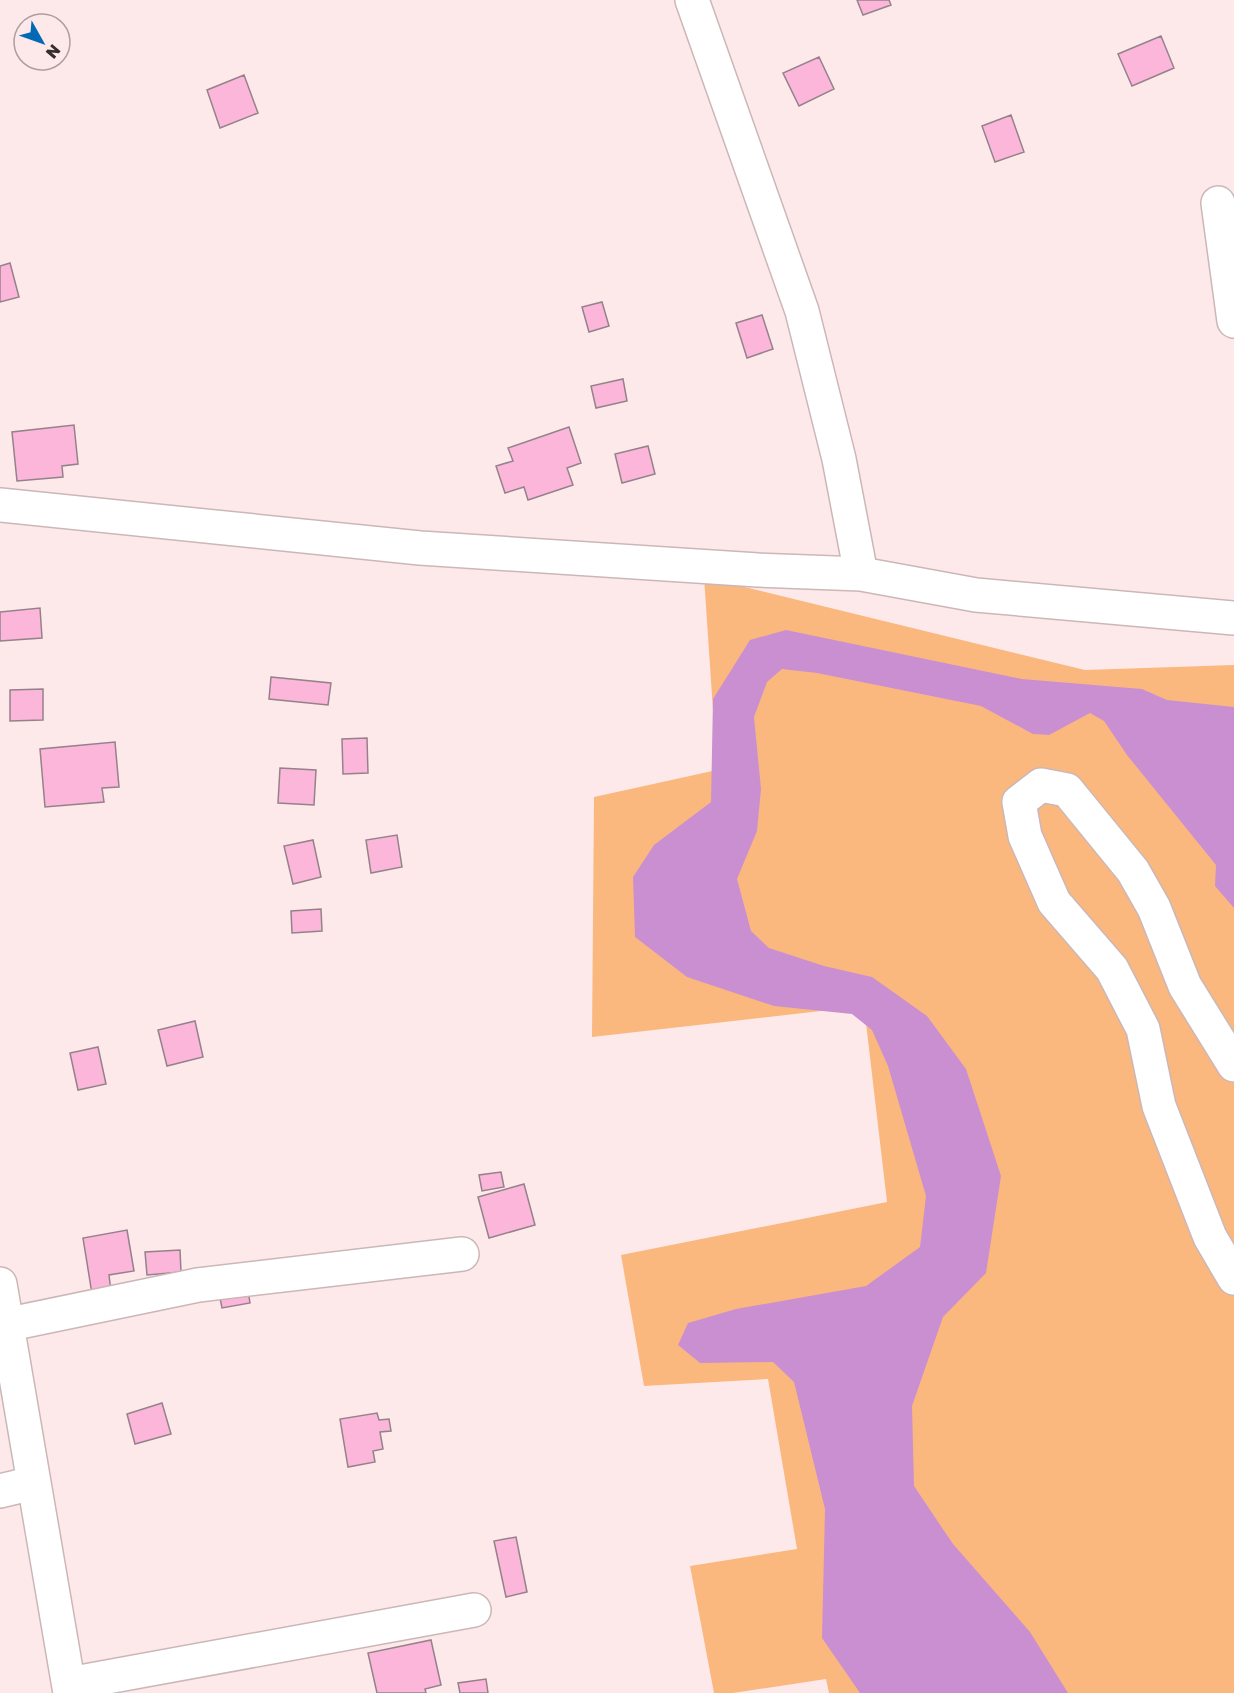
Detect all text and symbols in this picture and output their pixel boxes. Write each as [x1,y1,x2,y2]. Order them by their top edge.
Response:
north arrow [12,12,72,72]
text: N [42,41,65,63]

